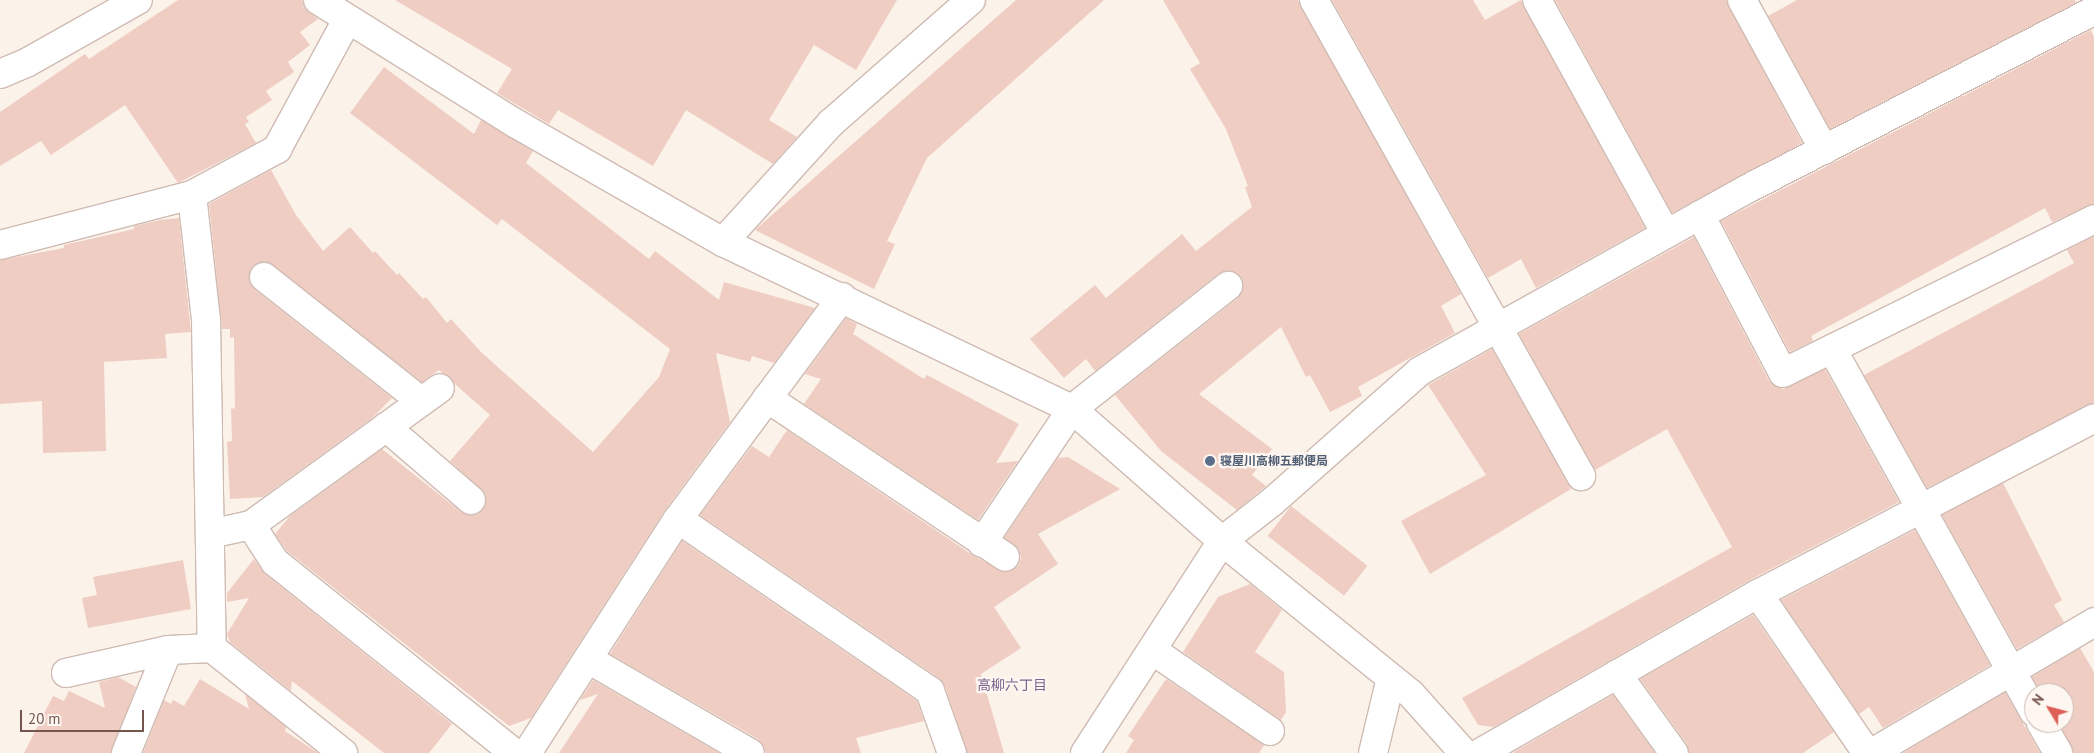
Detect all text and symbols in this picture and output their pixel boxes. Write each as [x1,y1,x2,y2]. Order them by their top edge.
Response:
place label: 寝屋川高柳五郵便局 [1220,454,1328,468]
marker: 寝屋川高柳五郵便局 [1204,455,1216,467]
district label: 高柳六丁目 [977,677,1047,693]
north arrow [2024,683,2074,733]
text: N [2028,690,2048,709]
scale bar [22,700,146,732]
text: 20 m [28,709,61,728]

